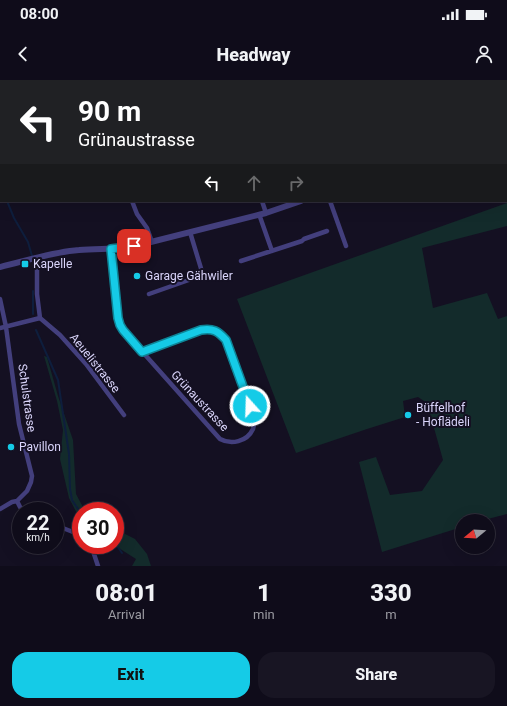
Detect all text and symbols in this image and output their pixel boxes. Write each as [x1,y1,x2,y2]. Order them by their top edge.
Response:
text: 08:00 [20,5,59,23]
icon: back [12,43,34,65]
icon: person [473,43,495,65]
text: Headway [217,44,290,65]
text: 90 m [78,95,141,128]
icon: left [12,96,64,148]
text: Grünaustrasse [78,129,195,150]
icon: left [201,172,223,194]
icon: ahead [243,172,265,194]
icon: right [285,172,307,194]
pin [117,229,151,263]
icon: arrive [123,235,145,257]
place label: Kapelle [33,257,72,271]
marker: Kapelle [20,259,30,269]
place label: Garage Gähwiler [145,269,233,283]
marker: Garage Gähwiler [132,271,142,281]
street label: Aeuelistrasse [67,331,123,395]
street label: Schulstrasse [15,363,39,433]
street label: Grünaustrasse [168,368,232,434]
position arrow [229,385,271,427]
place label: Büffelhof - Hoflädeli [416,401,470,429]
marker: Büffelhof - Hoflädeli [403,410,413,420]
place label: Pavillon [19,440,61,454]
marker: Pavillon [6,442,16,452]
speed limit sign: 30 [72,502,124,554]
text: 22 [27,511,49,535]
north arrow [455,514,495,554]
map controls [455,514,495,554]
text: km/h [26,532,50,543]
text: 08:01 [95,579,158,607]
text: 1 [257,579,271,607]
text: 330 [370,579,412,607]
text: Arrival [108,607,145,622]
text: min [253,607,275,622]
text: m [385,607,397,622]
button: Exit [12,652,250,698]
button: Share [258,652,495,698]

